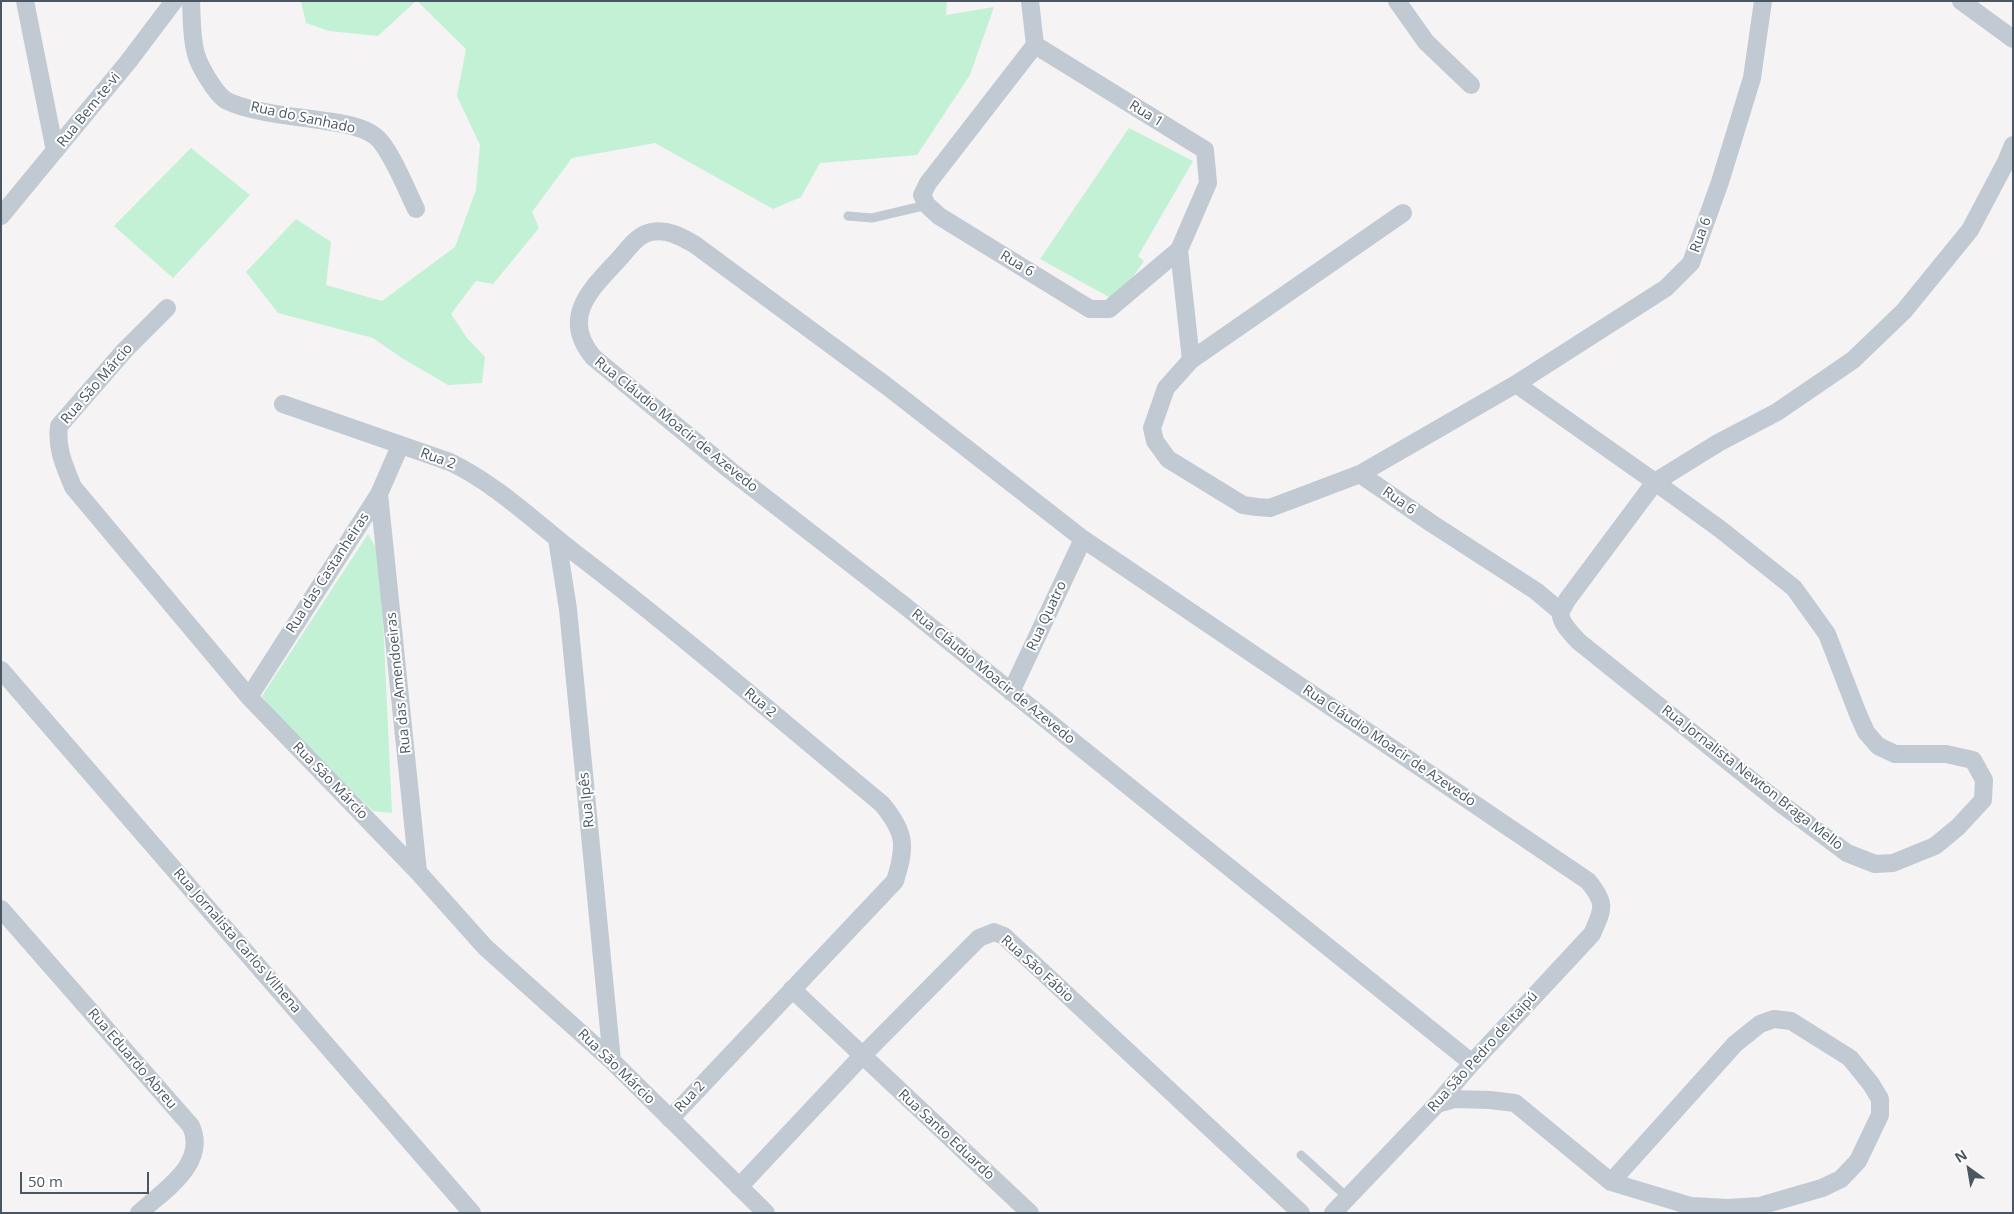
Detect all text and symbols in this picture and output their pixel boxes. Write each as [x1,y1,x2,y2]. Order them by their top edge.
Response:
street label: Rua Bem-te-vi [54,69,124,151]
street label: Rua 1 [1126,97,1166,131]
street label: Rua do Sanhado [249,99,357,137]
street label: Rua 6 [1687,215,1715,255]
street label: Rua 6 [997,247,1037,281]
street label: Rua São Márcio [58,340,136,428]
street label: Rua Cláudio Moacir de Azevedo [591,354,761,496]
street label: Rua 2 [418,445,458,473]
street label: Rua 6 [1379,484,1419,518]
street label: Rua das Castanheiras [283,510,373,636]
street label: Rua Quatro [1024,578,1070,654]
street label: Rua Cláudio Moacir de Azevedo [908,606,1078,748]
street label: Rua das Amendoeiras [383,611,415,755]
street label: Rua Cláudio Moacir de Azevedo [1299,682,1479,810]
street label: Rua 2 [741,685,779,721]
street label: Rua Jornalista Newton Braga Mello [1658,702,1846,854]
street label: Rua São Márcio [289,739,371,823]
street label: Rua Ipês [576,771,598,829]
street label: Rua Jornalista Carlos Vilhena [170,865,304,1017]
street label: Rua São Fábio [997,932,1077,1006]
street label: Rua São Pedro de Itaipú [1424,988,1542,1116]
street label: Rua Eduardo Abreu [84,1005,180,1113]
street label: Rua São Márcio [574,1026,658,1108]
street label: Rua 2 [671,1078,709,1116]
street label: Rua Santo Eduardo [895,1086,997,1184]
north arrow [1944,1144,1994,1194]
text: N [1951,1145,1971,1167]
scale bar [22,1162,151,1194]
text: 50 m [28,1171,63,1191]

